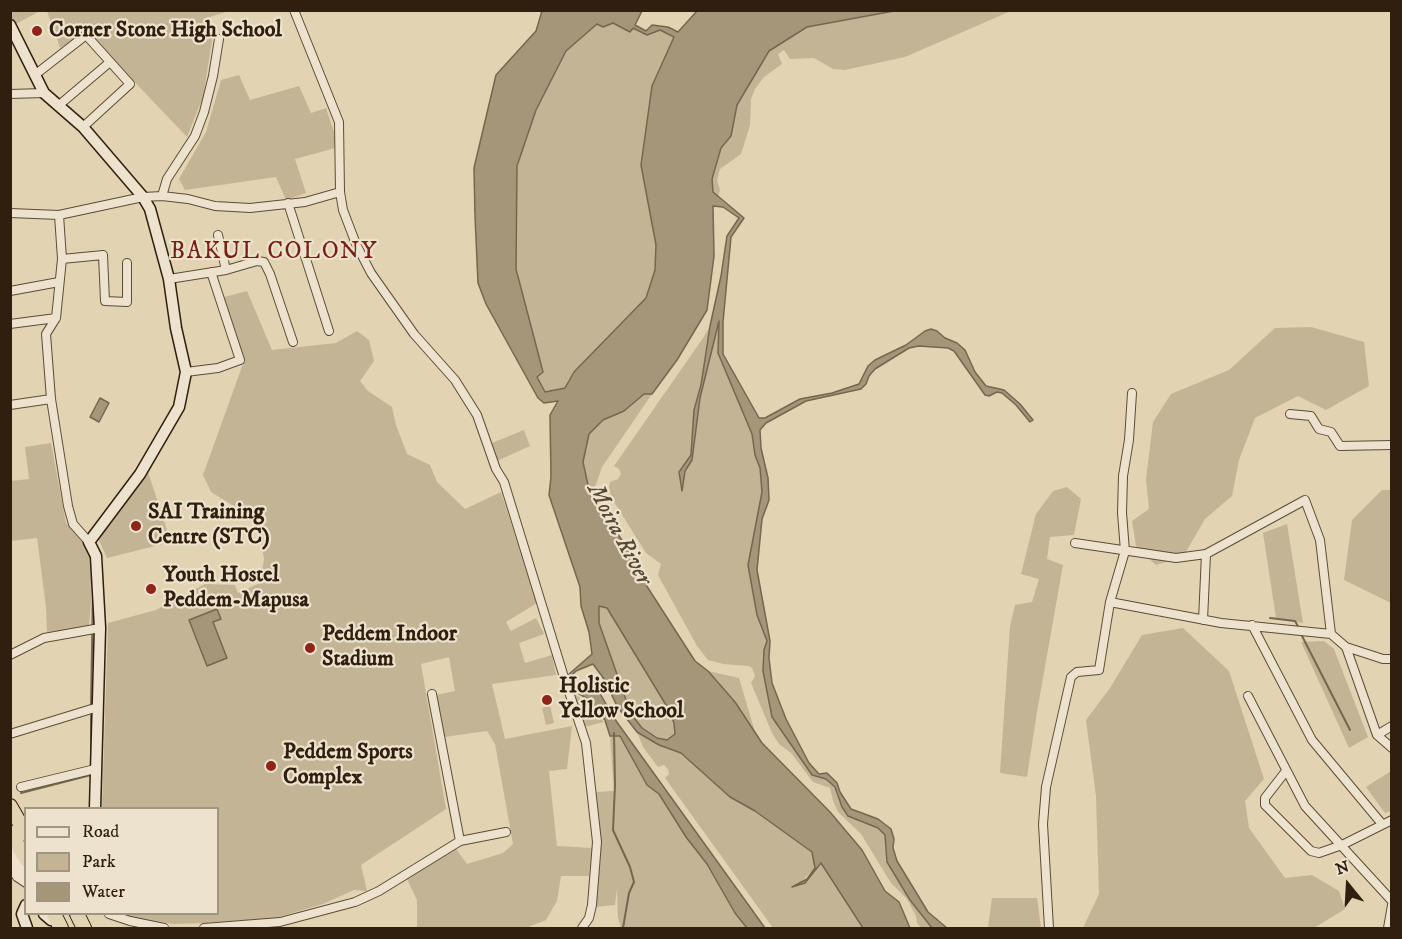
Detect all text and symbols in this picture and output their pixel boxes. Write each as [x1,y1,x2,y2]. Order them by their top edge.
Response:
place label: Corner Stone High School [49,18,282,44]
marker: Corner Stone High School [30,24,44,38]
district label: BAKUL COLONY [170,239,378,267]
water label: Moira River [579,479,657,591]
place label: SAI Training Centre (STC) [148,500,270,552]
marker: SAI Training Centre (STC) [129,519,143,533]
place label: Youth Hostel Peddem-Mapusa [163,563,309,614]
marker: Youth Hostel Peddem-Mapusa [144,582,158,596]
place label: Peddem Indoor Stadium [322,622,457,674]
marker: Peddem Indoor Stadium [303,641,317,655]
place label: Holistic Yellow School [559,674,684,726]
marker: Holistic Yellow School [540,693,554,707]
place label: Peddem Sports Complex [283,740,413,792]
marker: Peddem Sports Complex [264,759,278,773]
legend [24,807,219,915]
text: Road [82,821,119,843]
text: Park [82,851,116,873]
north arrow [1318,855,1378,915]
text: N [1333,856,1352,879]
text: Water [82,881,125,903]

